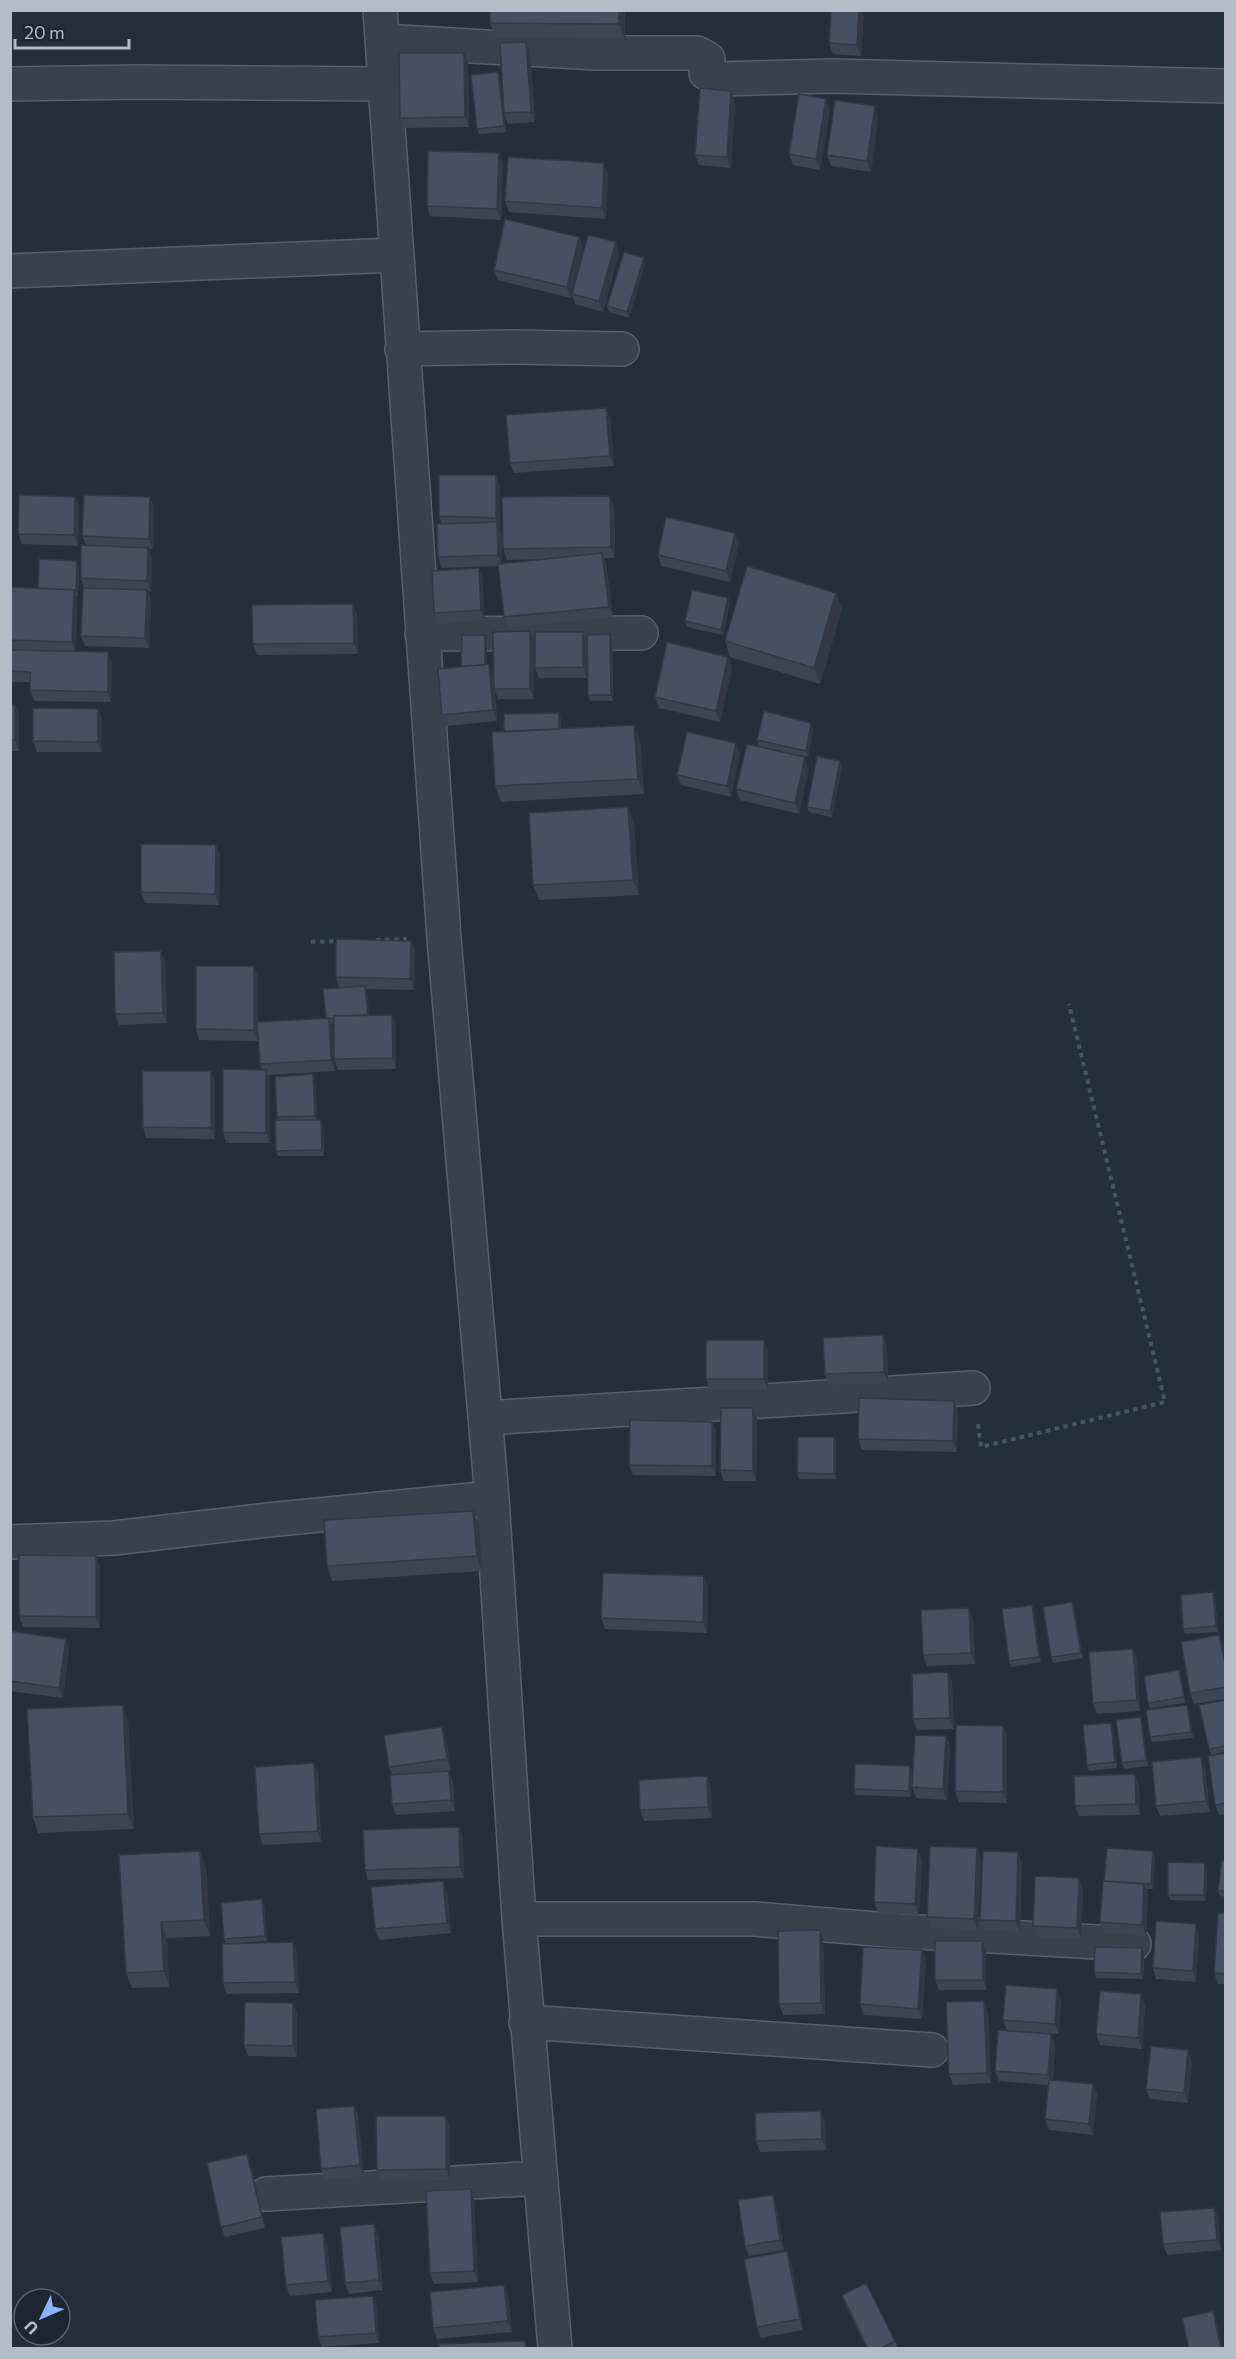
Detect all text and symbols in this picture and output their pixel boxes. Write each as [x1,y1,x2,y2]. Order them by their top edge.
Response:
scale bar [15,12,129,50]
text: 20 m [24,21,65,43]
north arrow [12,2287,72,2347]
text: U [20,2317,42,2339]

